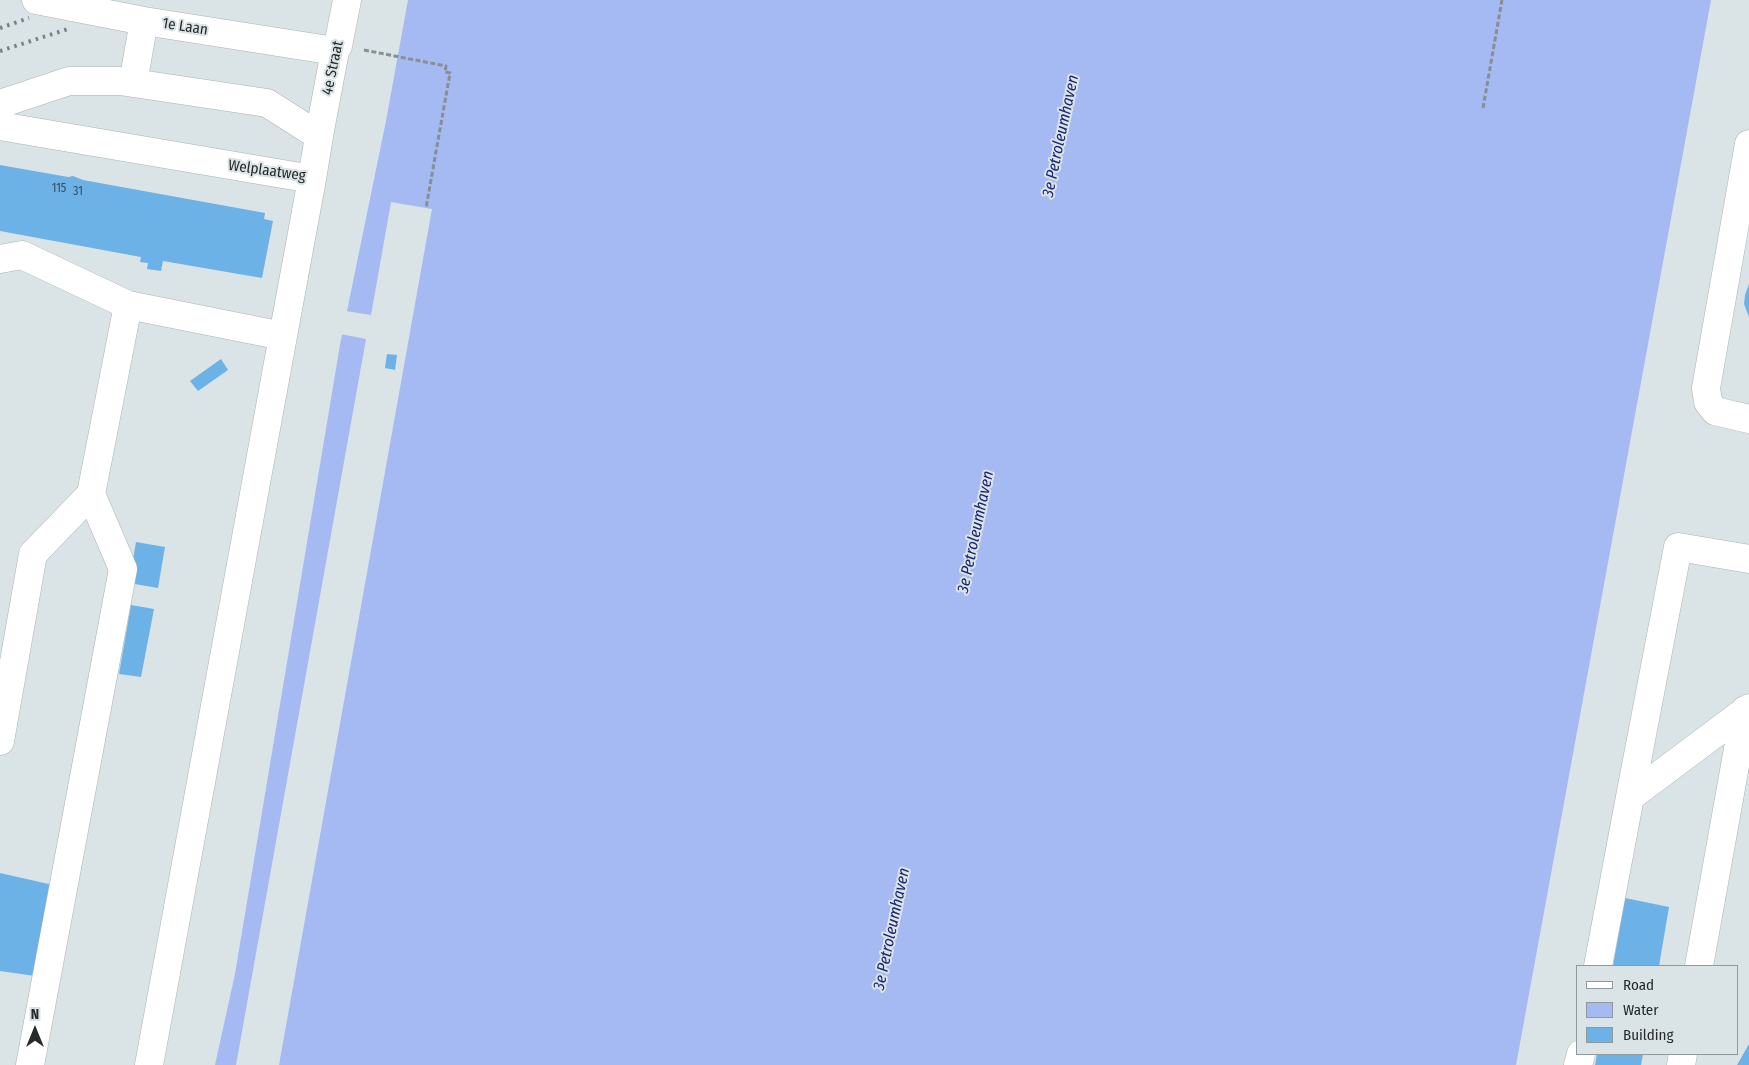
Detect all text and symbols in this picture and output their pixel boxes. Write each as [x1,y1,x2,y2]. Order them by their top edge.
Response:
street label: 1e Laan [161,15,209,39]
street label: 4e Straat [318,39,348,97]
water label: 3e Petroleumhaven [1039,73,1083,199]
street label: Welplaatweg [227,157,307,185]
house number: 115 [52,182,66,196]
house number: 31 [73,185,83,199]
water label: 3e Petroleumhaven [954,469,998,595]
water label: 3e Petroleumhaven [870,866,914,992]
legend [1576,965,1739,1055]
text: Road [1623,976,1654,994]
text: Water [1623,1001,1658,1019]
north arrow [10,1005,60,1055]
text: N [31,1006,39,1023]
text: Building [1623,1026,1674,1044]

